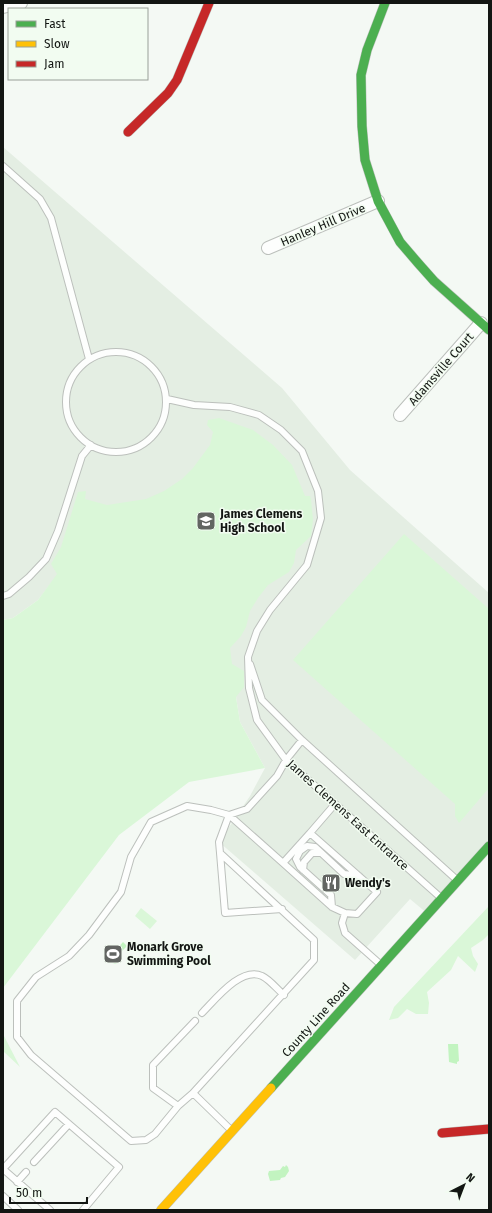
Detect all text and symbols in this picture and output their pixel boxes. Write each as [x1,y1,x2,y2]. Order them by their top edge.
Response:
legend [8,8,148,80]
text: Fast [44,17,66,31]
text: Slow [44,37,70,51]
text: Jam [44,57,64,71]
street label: Hanley Hill Drive [279,201,367,249]
street label: Adamsville Court [406,329,477,408]
place label: James Clemens High School [219,507,302,535]
school or university icon: James Clemens High School [195,510,217,532]
street label: James Clemens East Entrance [284,757,412,873]
restaurant icon: Wendy's [320,872,342,894]
place label: Wendy's [345,876,391,890]
place label: Monark Grove Swimming Pool [127,940,211,968]
sports icon: Monark Grove Swimming Pool [102,943,124,965]
street label: County Line Road [279,980,353,1060]
north arrow [444,1165,484,1205]
text: N [463,1171,477,1185]
scale bar [10,1179,87,1205]
text: 50 m [16,1186,42,1200]

